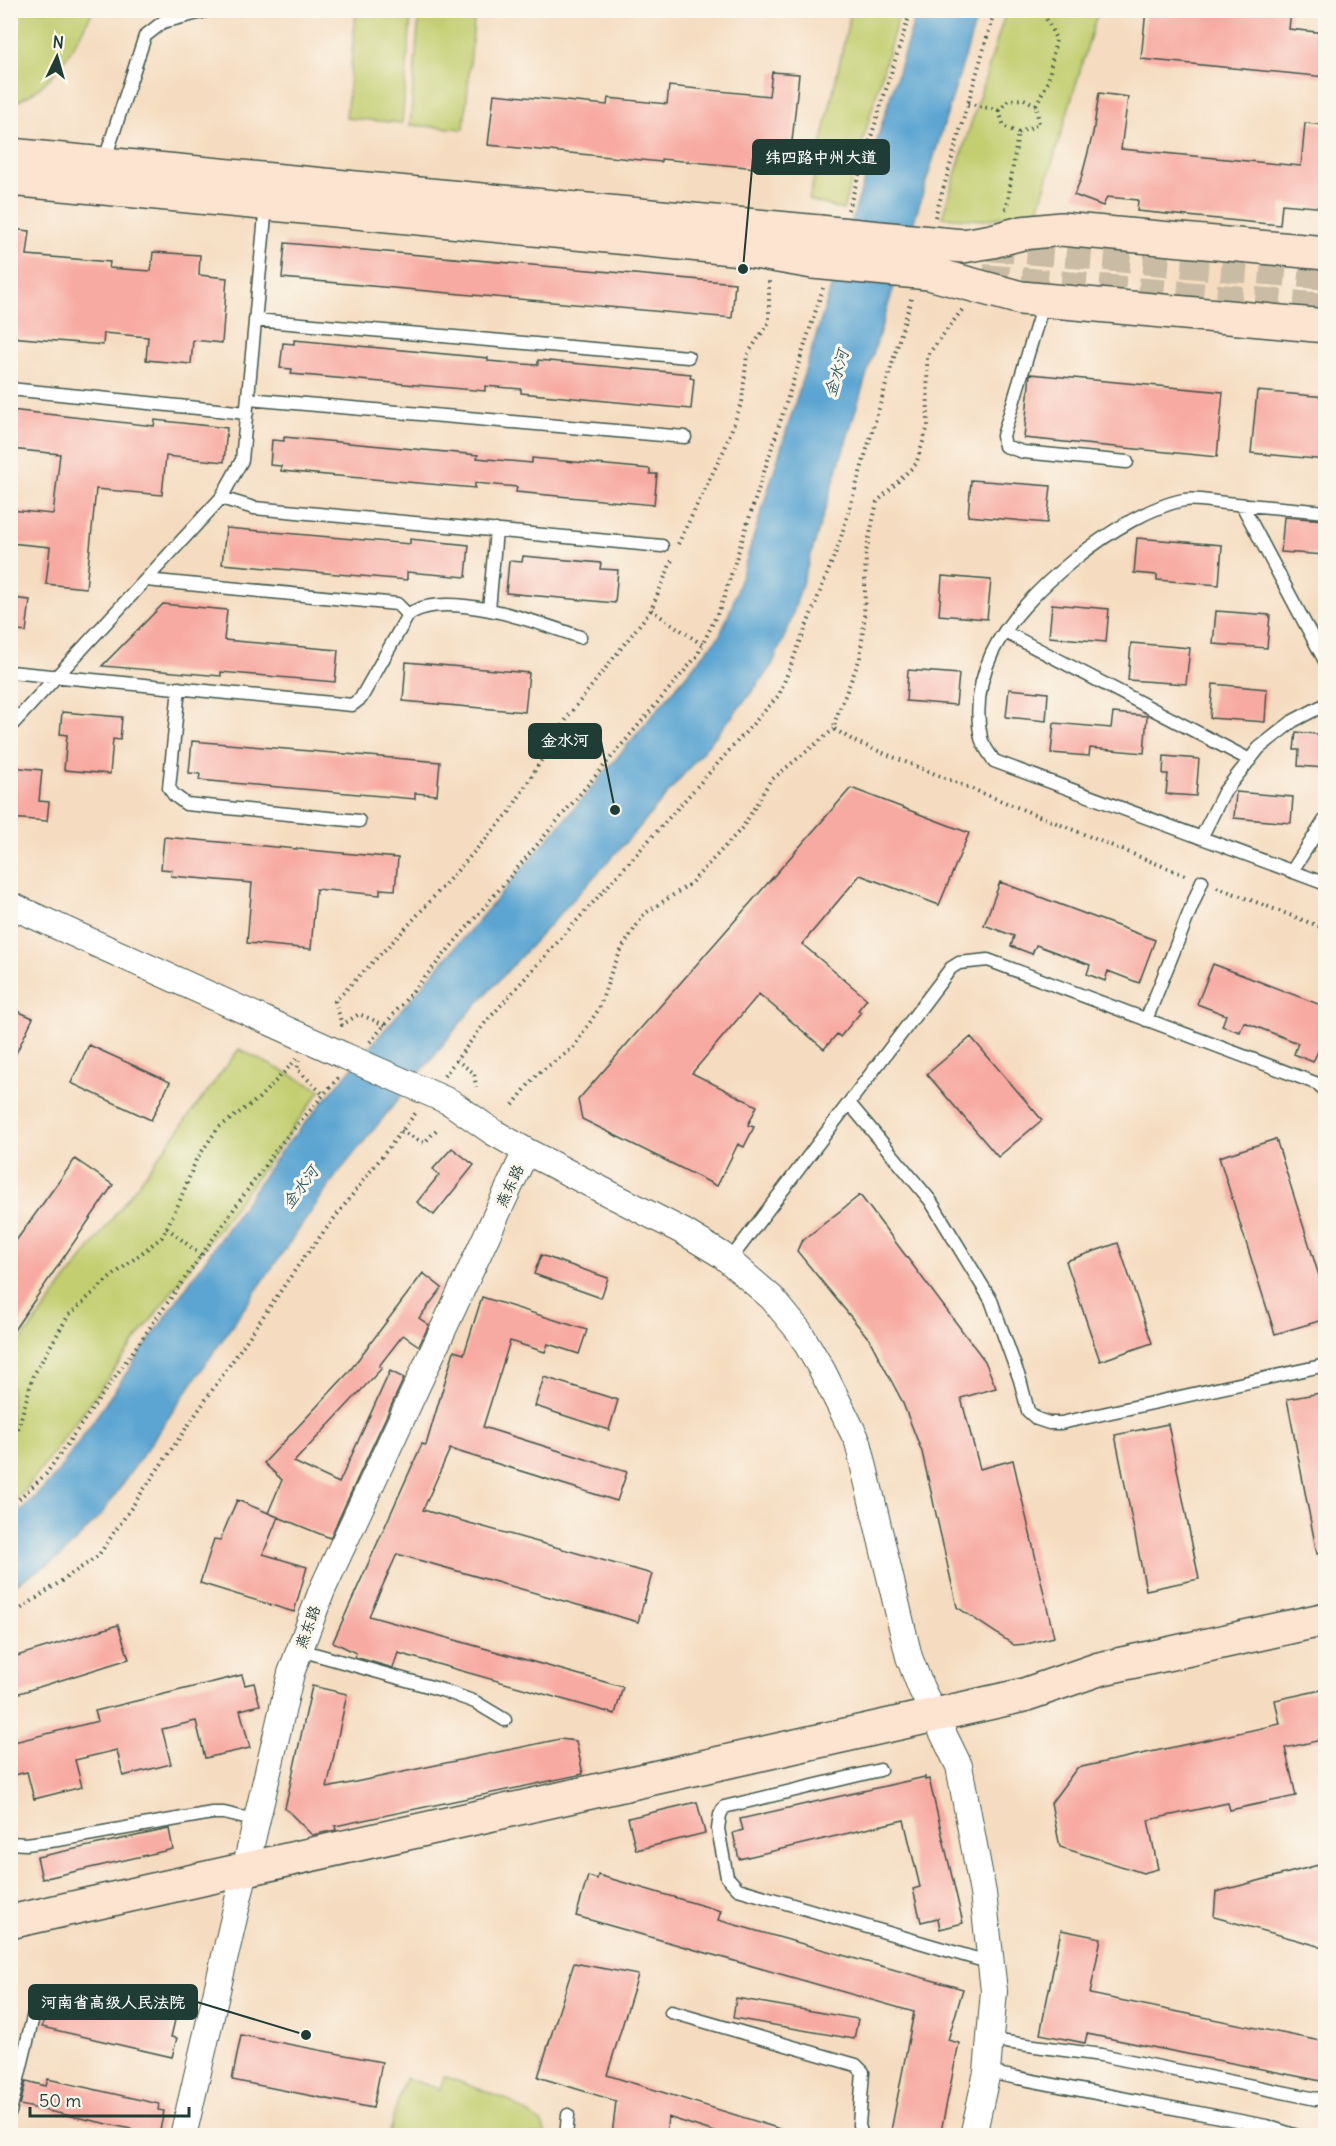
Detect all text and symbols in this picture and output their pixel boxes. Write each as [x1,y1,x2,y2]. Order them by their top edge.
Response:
north arrow [27,27,87,87]
text: N [52,32,65,53]
callout: 纬四路中州大道 [753,140,889,174]
text: 纬四路中州大道 [765,147,877,167]
water label: 金水河 [819,344,853,399]
callout: 金水河 [529,724,601,758]
text: 金水河 [541,730,589,750]
water label: 金水河 [278,1159,324,1212]
street label: 燕东路 [491,1161,528,1210]
street label: 燕东路 [291,1602,324,1651]
callout: 河南省高级人民法院 [29,1985,197,2019]
text: 河南省高级人民法院 [41,1992,185,2012]
scale bar [30,2080,189,2118]
text: 50 m [39,2089,81,2112]

